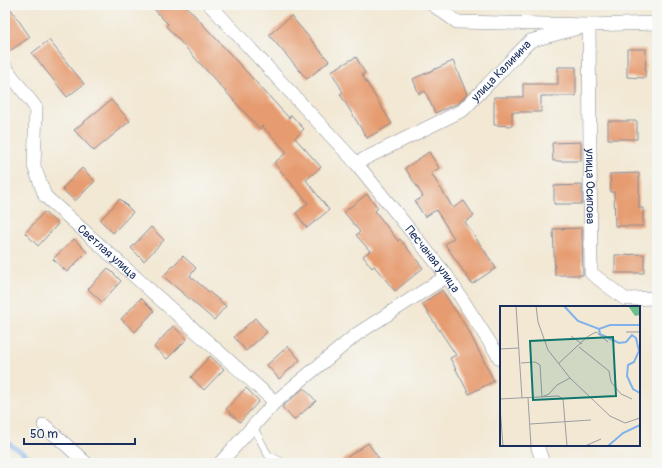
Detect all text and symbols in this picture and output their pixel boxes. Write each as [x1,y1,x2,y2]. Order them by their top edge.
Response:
street label: улица Калинина [467,37,534,105]
street label: улица Осипова [582,147,598,225]
street label: Светлая улица [74,221,141,283]
street label: Песчаная улица [402,223,463,296]
inset map [500,306,640,446]
scale bar [24,420,135,446]
text: 50 m [30,427,58,442]

